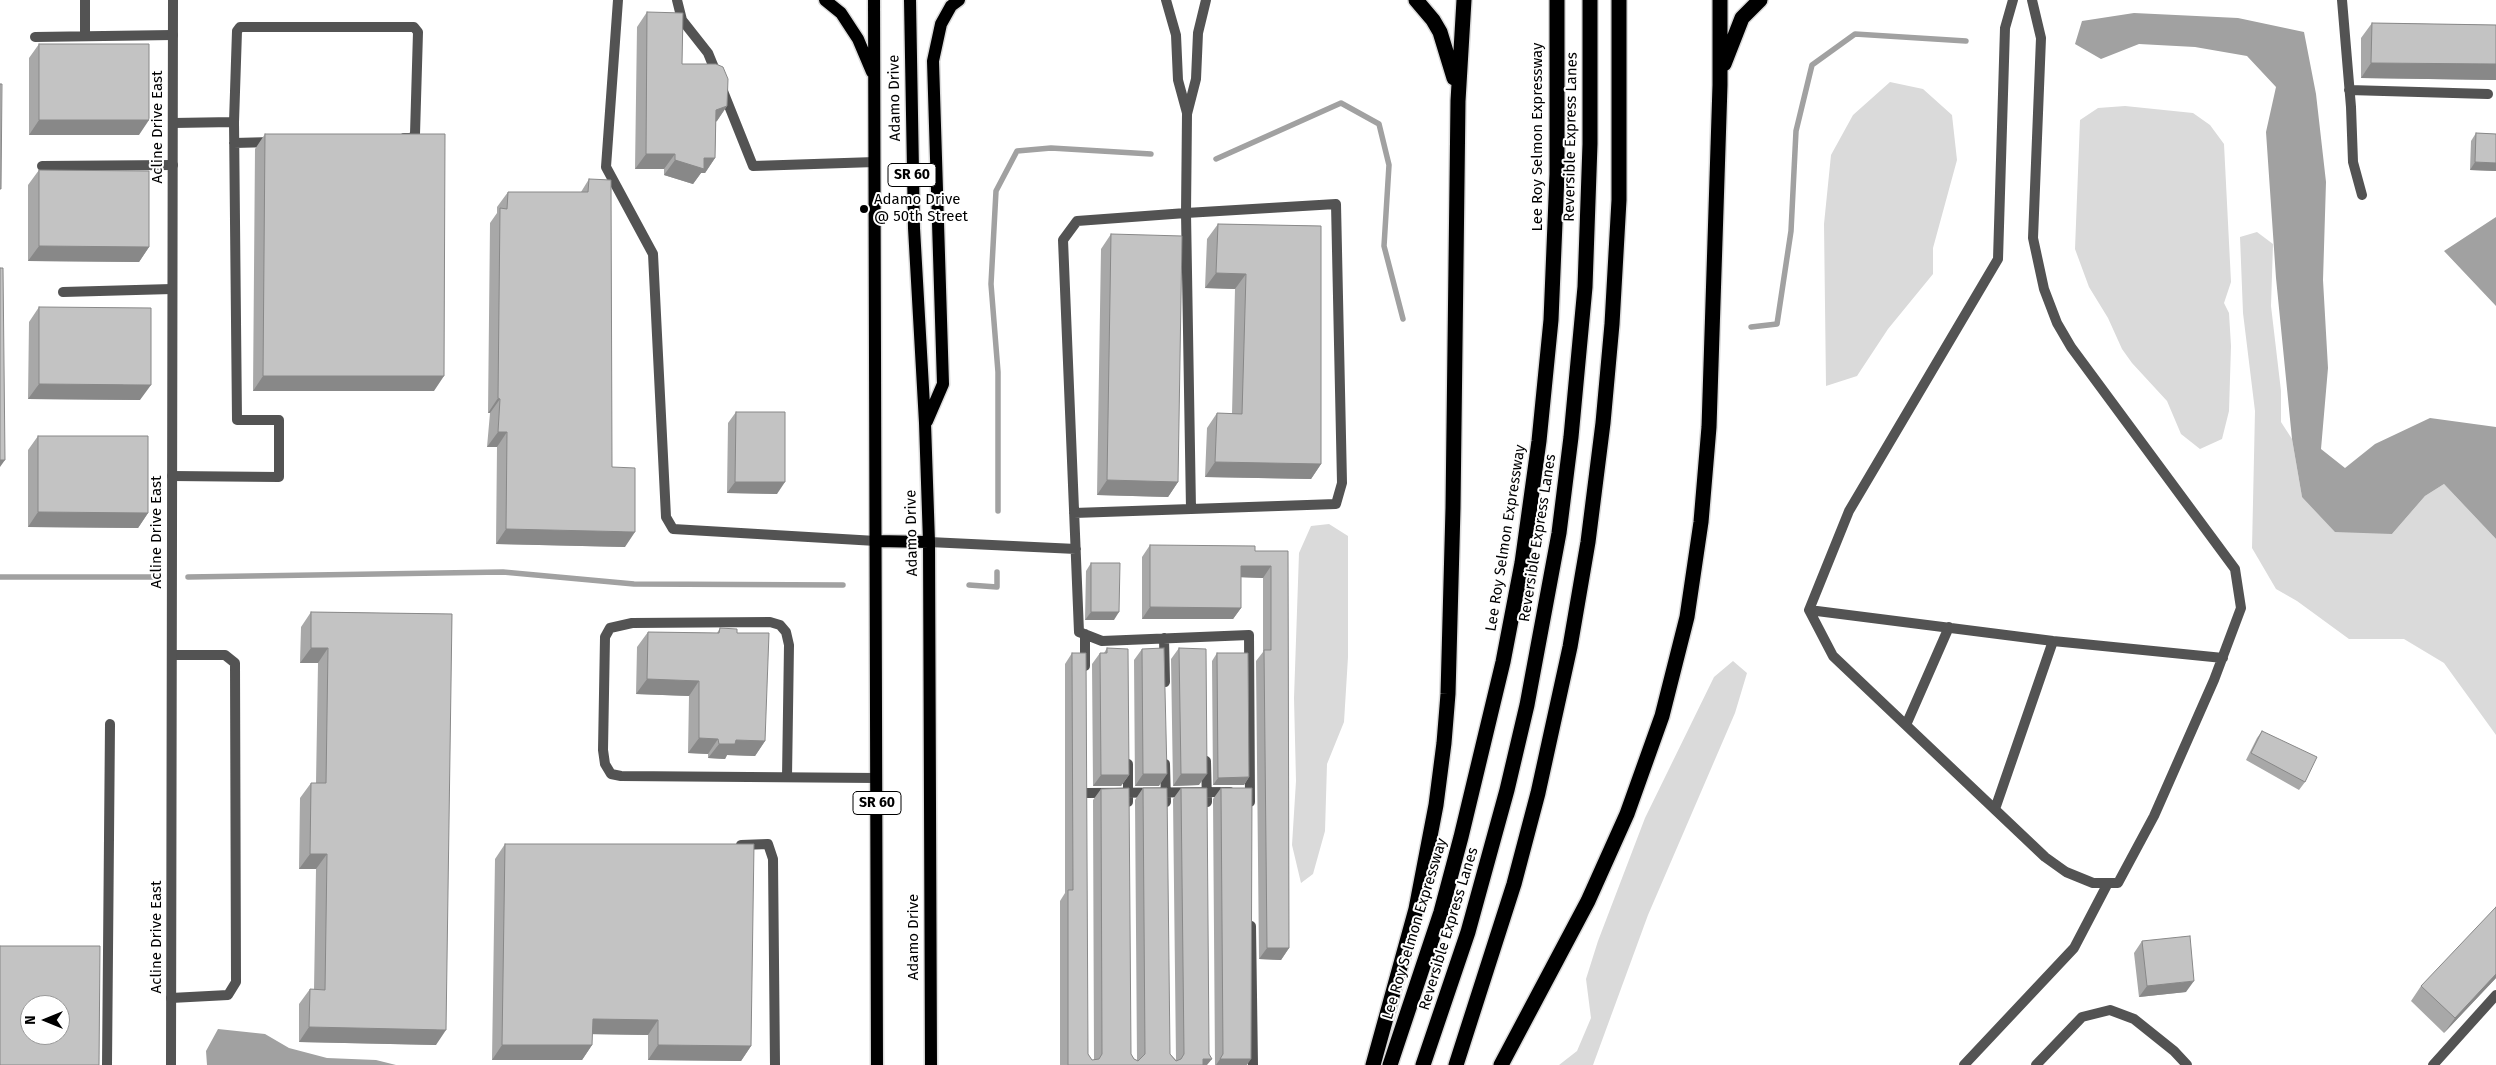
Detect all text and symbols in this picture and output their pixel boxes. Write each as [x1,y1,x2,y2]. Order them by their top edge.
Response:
street label: Lee Roy Selmon Expressway [1529,43,1547,231]
street label: Reversible Express Lanes [1561,52,1581,222]
street label: Adamo Drive [885,55,905,141]
street label: Acline Drive East [149,71,167,183]
road number: SR 60 [888,164,936,186]
place label: Adamo Drive @ 50th Street [874,191,968,226]
marker: Adamo Drive @ 50th Street [858,203,870,215]
street label: Lee Roy Selmon Expressway [1482,443,1530,633]
street label: Reversible Express Lanes [1516,453,1560,623]
street label: Acline Drive East [148,476,166,588]
street label: Adamo Drive [902,490,922,576]
road number: SR 60 [853,791,901,814]
street label: Lee Roy Selmon Expressway [1379,836,1451,1022]
street label: Reversible Express Lanes [1416,845,1482,1013]
street label: Acline Drive East [148,881,166,993]
street label: Adamo Drive [905,894,923,980]
north arrow [20,995,70,1045]
text: N [22,1015,39,1025]

